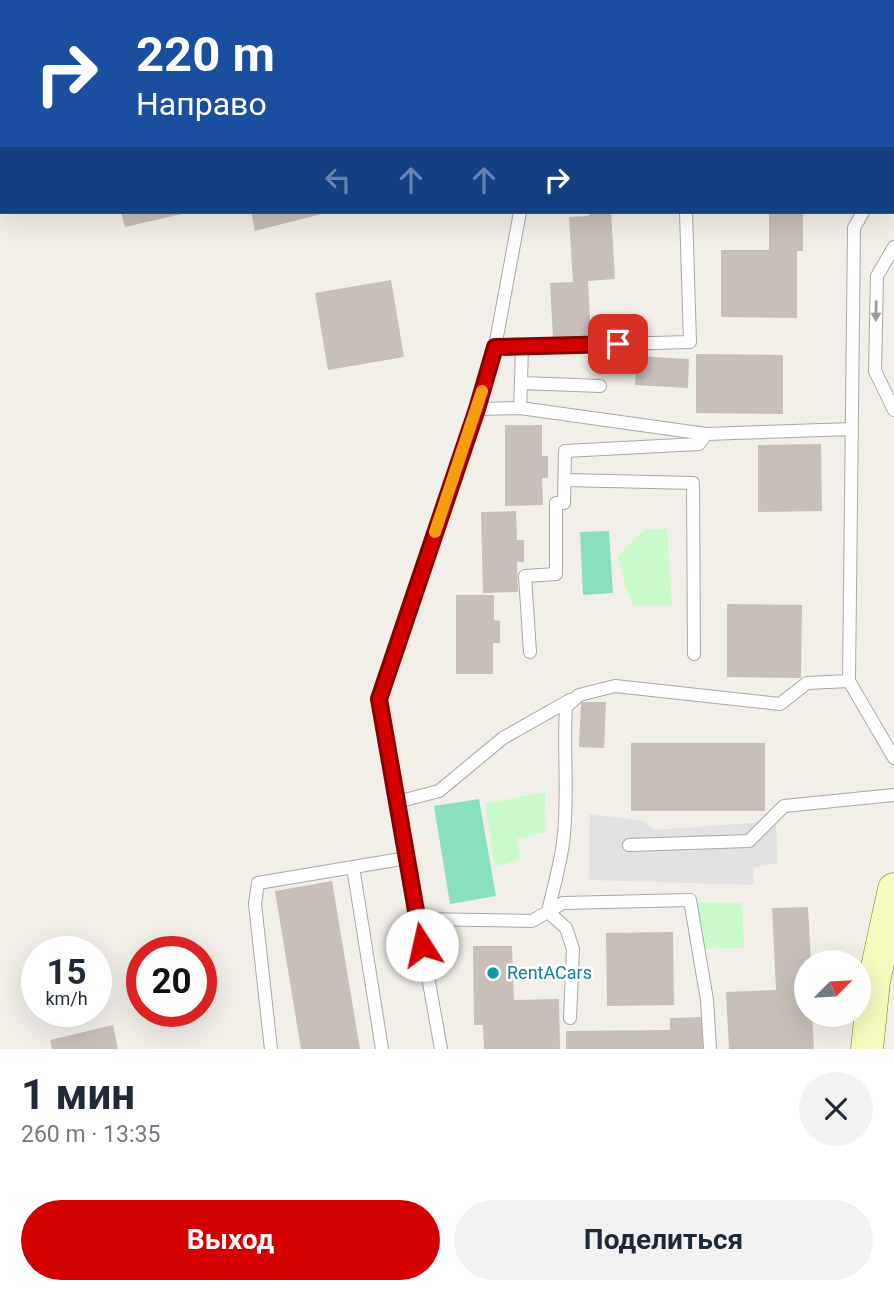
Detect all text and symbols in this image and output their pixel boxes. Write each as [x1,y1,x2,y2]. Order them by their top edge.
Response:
text: 220 m [136,26,275,83]
icon: right [21,28,112,119]
text: Направо [136,85,267,123]
icon: left [319,161,357,199]
icon: ahead [392,161,430,199]
icon: ahead [465,161,503,199]
icon: right [538,161,576,199]
one-way arrow [870,300,882,322]
pin [588,314,648,374]
icon: arrive [599,325,637,363]
position arrow [385,908,459,982]
speed limit sign: 20 [126,936,217,1027]
north arrow [794,950,872,1027]
map controls [794,950,871,1027]
text: 15 [46,952,87,993]
place label: RentACars [507,962,592,983]
marker: RentACars [485,965,501,981]
text: km/h [45,988,88,1009]
text: 1 мин [21,1070,135,1119]
button: close [799,1072,873,1146]
text: 260 m · 13:35 [21,1121,160,1148]
button: Выход [21,1200,440,1280]
button: Поделиться [454,1200,873,1280]

